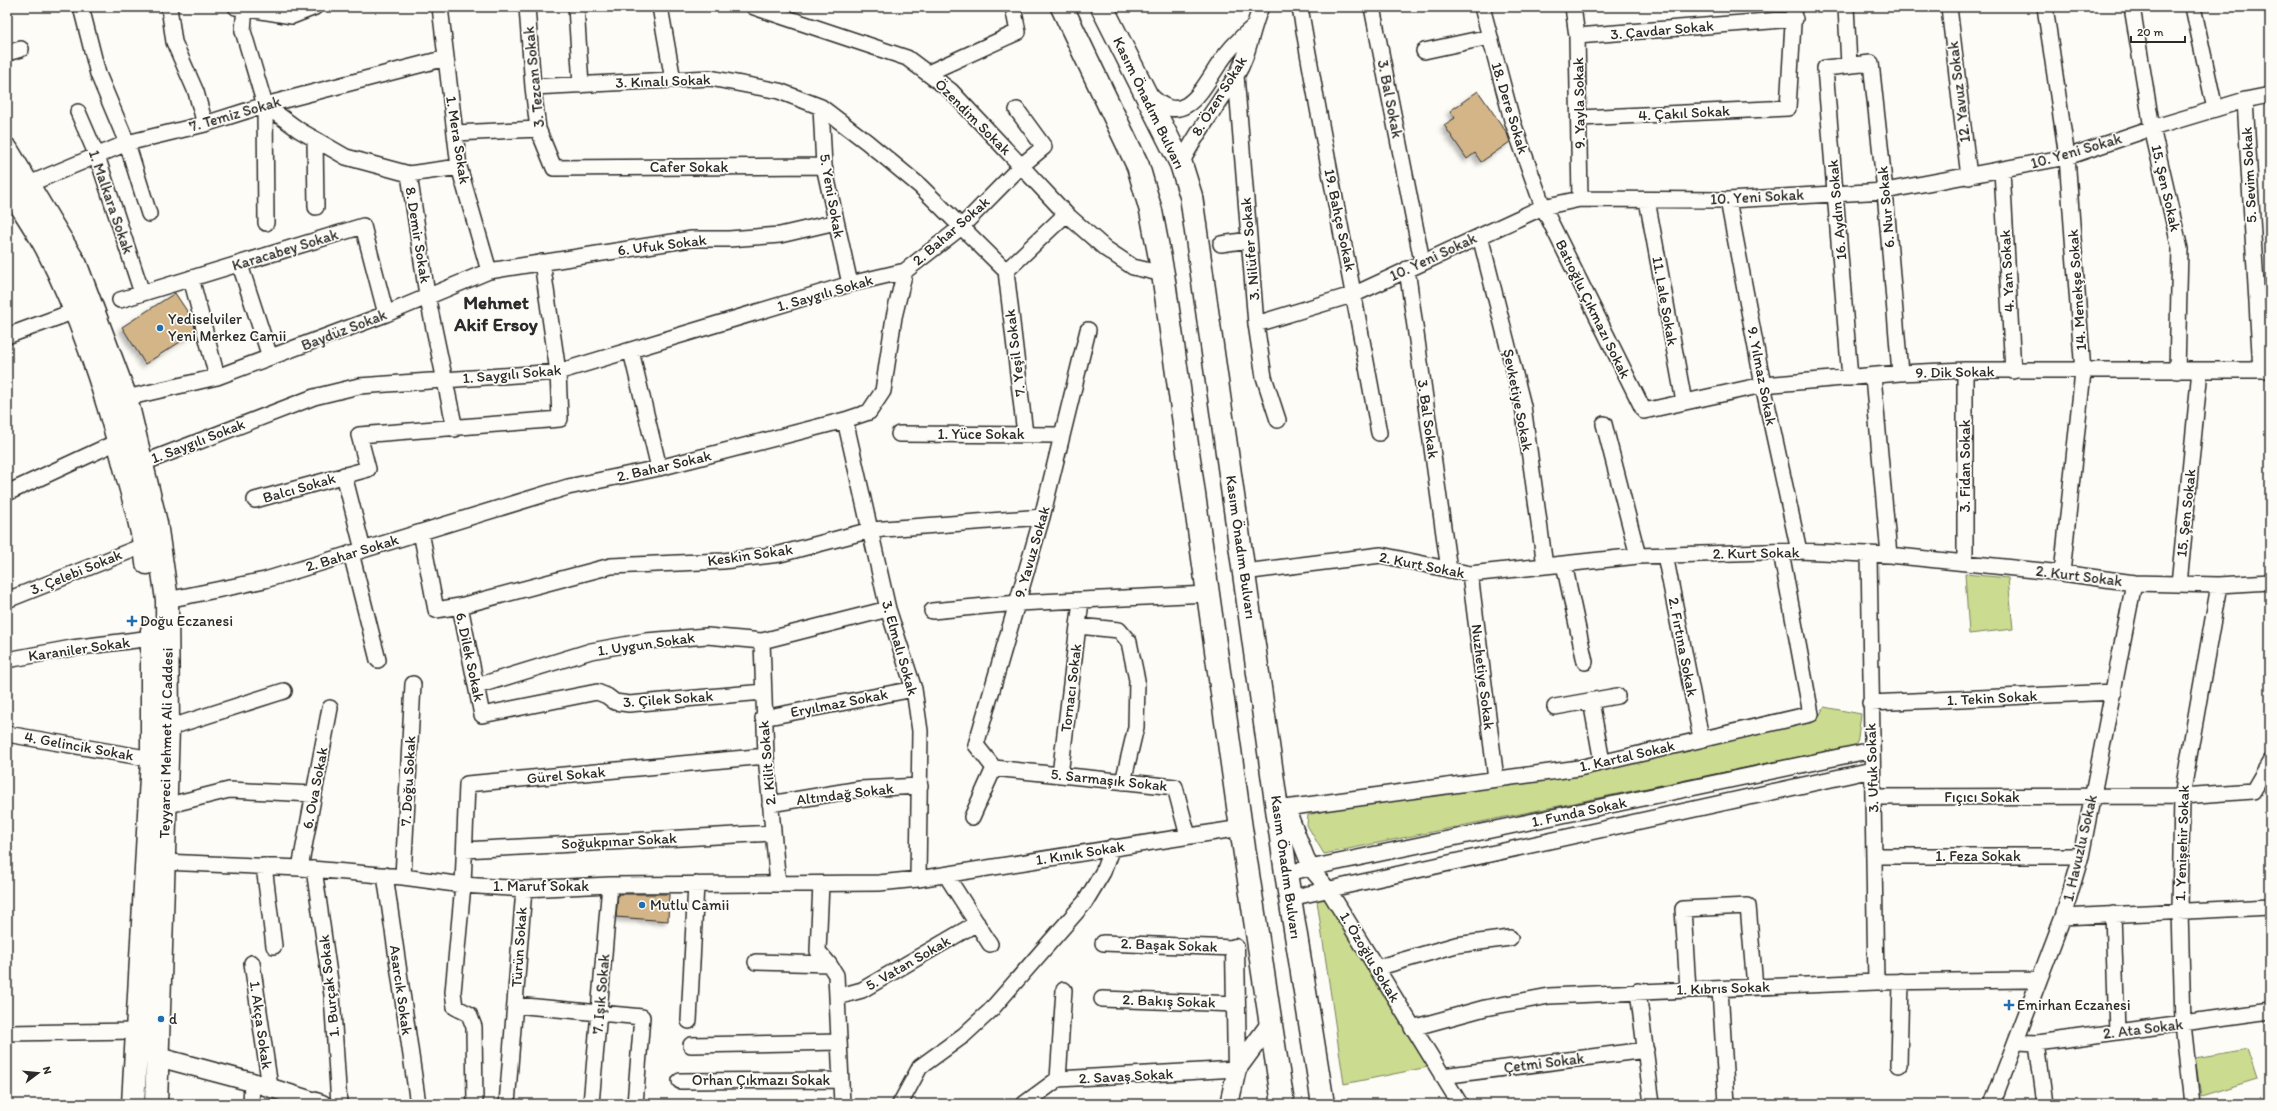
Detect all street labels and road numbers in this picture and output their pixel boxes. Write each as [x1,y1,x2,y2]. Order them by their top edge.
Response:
street label: 3. Çavdar Sokak [1610,16,1715,43]
street label: 3. Tezcan Sokak [520,25,548,128]
street label: Kasım Önadım Bulvarı [1109,34,1189,172]
street label: 12. Yavuz Sokak [1944,40,1974,144]
street label: 8. Özen Sokak [1187,52,1251,139]
street label: 9. Yayla Sokak [1569,57,1589,149]
street label: 3. Bal Sokak [1374,58,1406,140]
street label: 18. Dere Sokak [1487,60,1533,156]
street label: 3. Kınalı Sokak [615,70,711,92]
street label: Özendim Sokak [931,75,1015,159]
street label: 7. Temiz Sokak [187,92,283,136]
street label: 1. Mera Sokak [442,95,474,186]
street label: 4. Çakıl Sokak [1638,102,1730,124]
street label: 5. Sevim Sokak [2237,126,2261,223]
street label: 10. Yeni Sokak [2028,129,2124,173]
street label: 15. Şen Sokak [2147,143,2185,233]
street label: 1. Malkara Sokak [85,148,137,257]
street label: 5. Yeni Sokak [816,152,848,240]
street label: Cafer Sokak [650,158,729,176]
street label: 16. Aydın Sokak [1824,159,1850,261]
street label: 6. Nur Sokak [1873,165,1899,249]
street label: 19. Bahçe Sokak [1320,167,1360,273]
street label: 8. Demir Sokak [402,186,435,285]
street label: 10. Yeni Sokak [1710,186,1805,208]
street label: 2. Bahar Sokak [909,192,993,269]
street label: 3. Nilüfer Sokak [1237,197,1263,301]
street label: Karacabey Sokak [230,225,340,275]
street label: 10. Yeni Sokak [1387,229,1480,285]
street label: 4. Yan Sokak [1996,229,2018,313]
street label: 14. Menekşe Sokak [2064,229,2090,351]
street label: 6. Ufuk Sokak [617,231,708,259]
street label: Batıoğlu Çıkmazı Sokak [1552,237,1635,382]
street label: 11. Lale Sokak [1648,255,1682,347]
street label: 1. Saygılı Sokak [775,271,875,315]
street label: Baydüz Sokak [299,305,390,355]
street label: 7. Yeşil Sokak [1001,308,1029,398]
street label: 9. Yılmaz Sokak [1744,325,1780,427]
street label: Şevketiye Sokak [1499,347,1537,453]
street label: 1. Saygılı Sokak [462,361,562,387]
street label: 9. Dik Sokak [1915,362,1995,382]
street label: 3. Bal Sokak [1414,378,1442,460]
street label: 1. Saygılı Sokak [149,415,248,467]
street label: 3. Fidan Sokak [1956,419,1974,513]
street label: 1. Yüce Sokak [937,425,1025,443]
street label: 2. Bahar Sokak [615,446,713,486]
street label: 15. Şen Sokak [2172,468,2200,558]
street label: Balcı Sokak [261,469,338,507]
street label: Kasım Önadım Bulvarı [1222,474,1260,620]
street label: 9. Yavuz Sokak [1010,504,1054,600]
street label: 2. Bahar Sokak [303,530,401,576]
street label: Keskin Sokak [706,540,794,570]
street label: 2. Kurt Sokak [1712,543,1800,563]
street label: 3. Çelebi Sokak [27,545,125,599]
street label: 2. Kurt Sokak [1378,548,1467,582]
street label: 2. Kurt Sokak [2035,562,2123,590]
street label: 2. Fırtına Sokak [1665,596,1701,698]
street label: 3. Elmalı Sokak [878,598,922,698]
street label: 6. Dilek Sokak [452,611,488,703]
street label: Nuzhetiye Sokak [1468,623,1498,731]
street label: 1. Uygun Sokak [596,628,696,660]
street label: Karaniler Sokak [27,633,131,665]
street label: Tornacı Sokak [1057,642,1085,733]
street label: Teyyareci Mehmet Ali Caddesi [155,648,177,838]
street label: Eryılmaz Sokak [789,685,890,721]
street label: 3. Çilek Sokak [622,687,714,711]
street label: 1. Tekin Sokak [1946,687,2038,709]
street label: 2. Kilit Sokak [754,720,780,806]
street label: 3. Ufuk Sokak [1861,723,1883,813]
street label: 4. Gelincik Sokak [23,728,135,765]
street label: 7. Doğu Sokak [397,735,419,827]
street label: 1. Kartal Sokak [1578,736,1677,776]
street label: 6. Ova Sokak [298,745,332,831]
street label: Gürel Sokak [526,763,606,787]
street label: 5. Sarmaşık Sokak [1050,765,1168,795]
street label: Altındağ Sokak [795,779,895,809]
street label: 1. Yenişehir Sokak [2171,784,2193,901]
street label: Fıçıcı Sokak [1944,788,2020,806]
street label: 1. Funda Sokak [1530,793,1628,831]
street label: 1. Havuzlu Sokak [2059,793,2101,903]
street label: Kasım Önadım Bulvarı [1267,794,1305,940]
street label: Soğukpınar Sokak [561,829,677,853]
street label: 1. Kınık Sokak [1034,837,1126,869]
street label: 1. Feza Sokak [1935,847,2021,865]
street label: 1. Maruf Sokak [493,877,589,895]
street label: Türün Sokak [507,906,531,988]
street label: 1. Özoğlu Sokak [1336,909,1404,1006]
street label: 5. Vatan Sokak [863,931,954,994]
street label: 1. Burçak Sokak [315,934,343,1038]
street label: 2. Başak Sokak [1120,934,1218,956]
street label: Asarcık Sokak [386,944,416,1036]
street label: 7. Işık Sokak [589,953,614,1035]
street label: 1. Kıbrıs Sokak [1676,977,1770,999]
street label: 1. Akça Sokak [246,980,276,1070]
street label: 2. Bakış Sokak [1122,990,1216,1012]
street label: 2. Ata Sokak [2102,1015,2184,1043]
street label: Çetmi Sokak [1503,1049,1586,1077]
street label: 2. Savaş Sokak [1078,1065,1174,1087]
street label: Orhan Çıkmazı Sokak [692,1071,831,1089]

